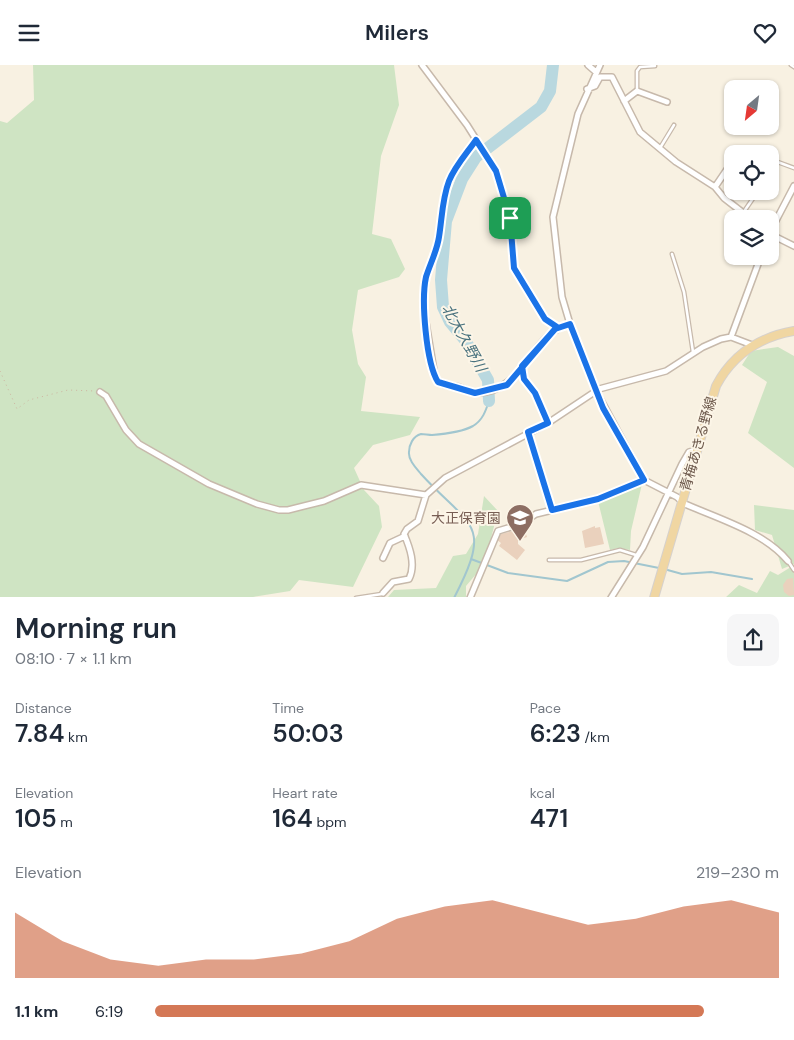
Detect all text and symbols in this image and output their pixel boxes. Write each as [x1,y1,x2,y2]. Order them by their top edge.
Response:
text: Milers [365,18,429,47]
icon: menu [15,19,43,47]
icon: heart [751,19,779,47]
north arrow [724,80,779,135]
map controls [724,80,779,265]
button: locate [724,145,779,200]
pin [489,197,531,239]
icon: arrive [496,204,524,232]
button: layers [724,210,779,265]
water label: 北大久野川 [437,300,492,377]
street label: 青梅あきる野線 [676,395,720,493]
school or university icon: 大正保育園 [505,503,535,542]
place label: 大正保育園 [431,509,501,527]
text: Morning run [15,610,177,647]
button: share [727,614,779,666]
text: 08:10 · 7 × 1.1 km [15,648,132,669]
text: Distance [15,699,72,717]
text: Time [272,699,304,717]
text: Pace [530,699,561,717]
text: 7.84 [15,717,64,750]
text: 50:03 [272,717,344,750]
text: 6:23 [530,717,581,750]
text: km [64,728,88,746]
text: /km [581,728,610,746]
text: Elevation [15,784,73,802]
text: Heart rate [272,784,338,802]
text: kcal [530,784,555,802]
text: 105 [15,802,57,835]
text: 164 [272,802,313,835]
text: 471 [530,802,568,835]
text: m [57,813,73,831]
text: bpm [313,813,347,831]
text: Elevation [15,862,82,883]
text: 219–230 m [696,862,779,883]
text: 1.1 km [15,1001,58,1022]
text: 6:19 [95,1001,123,1022]

